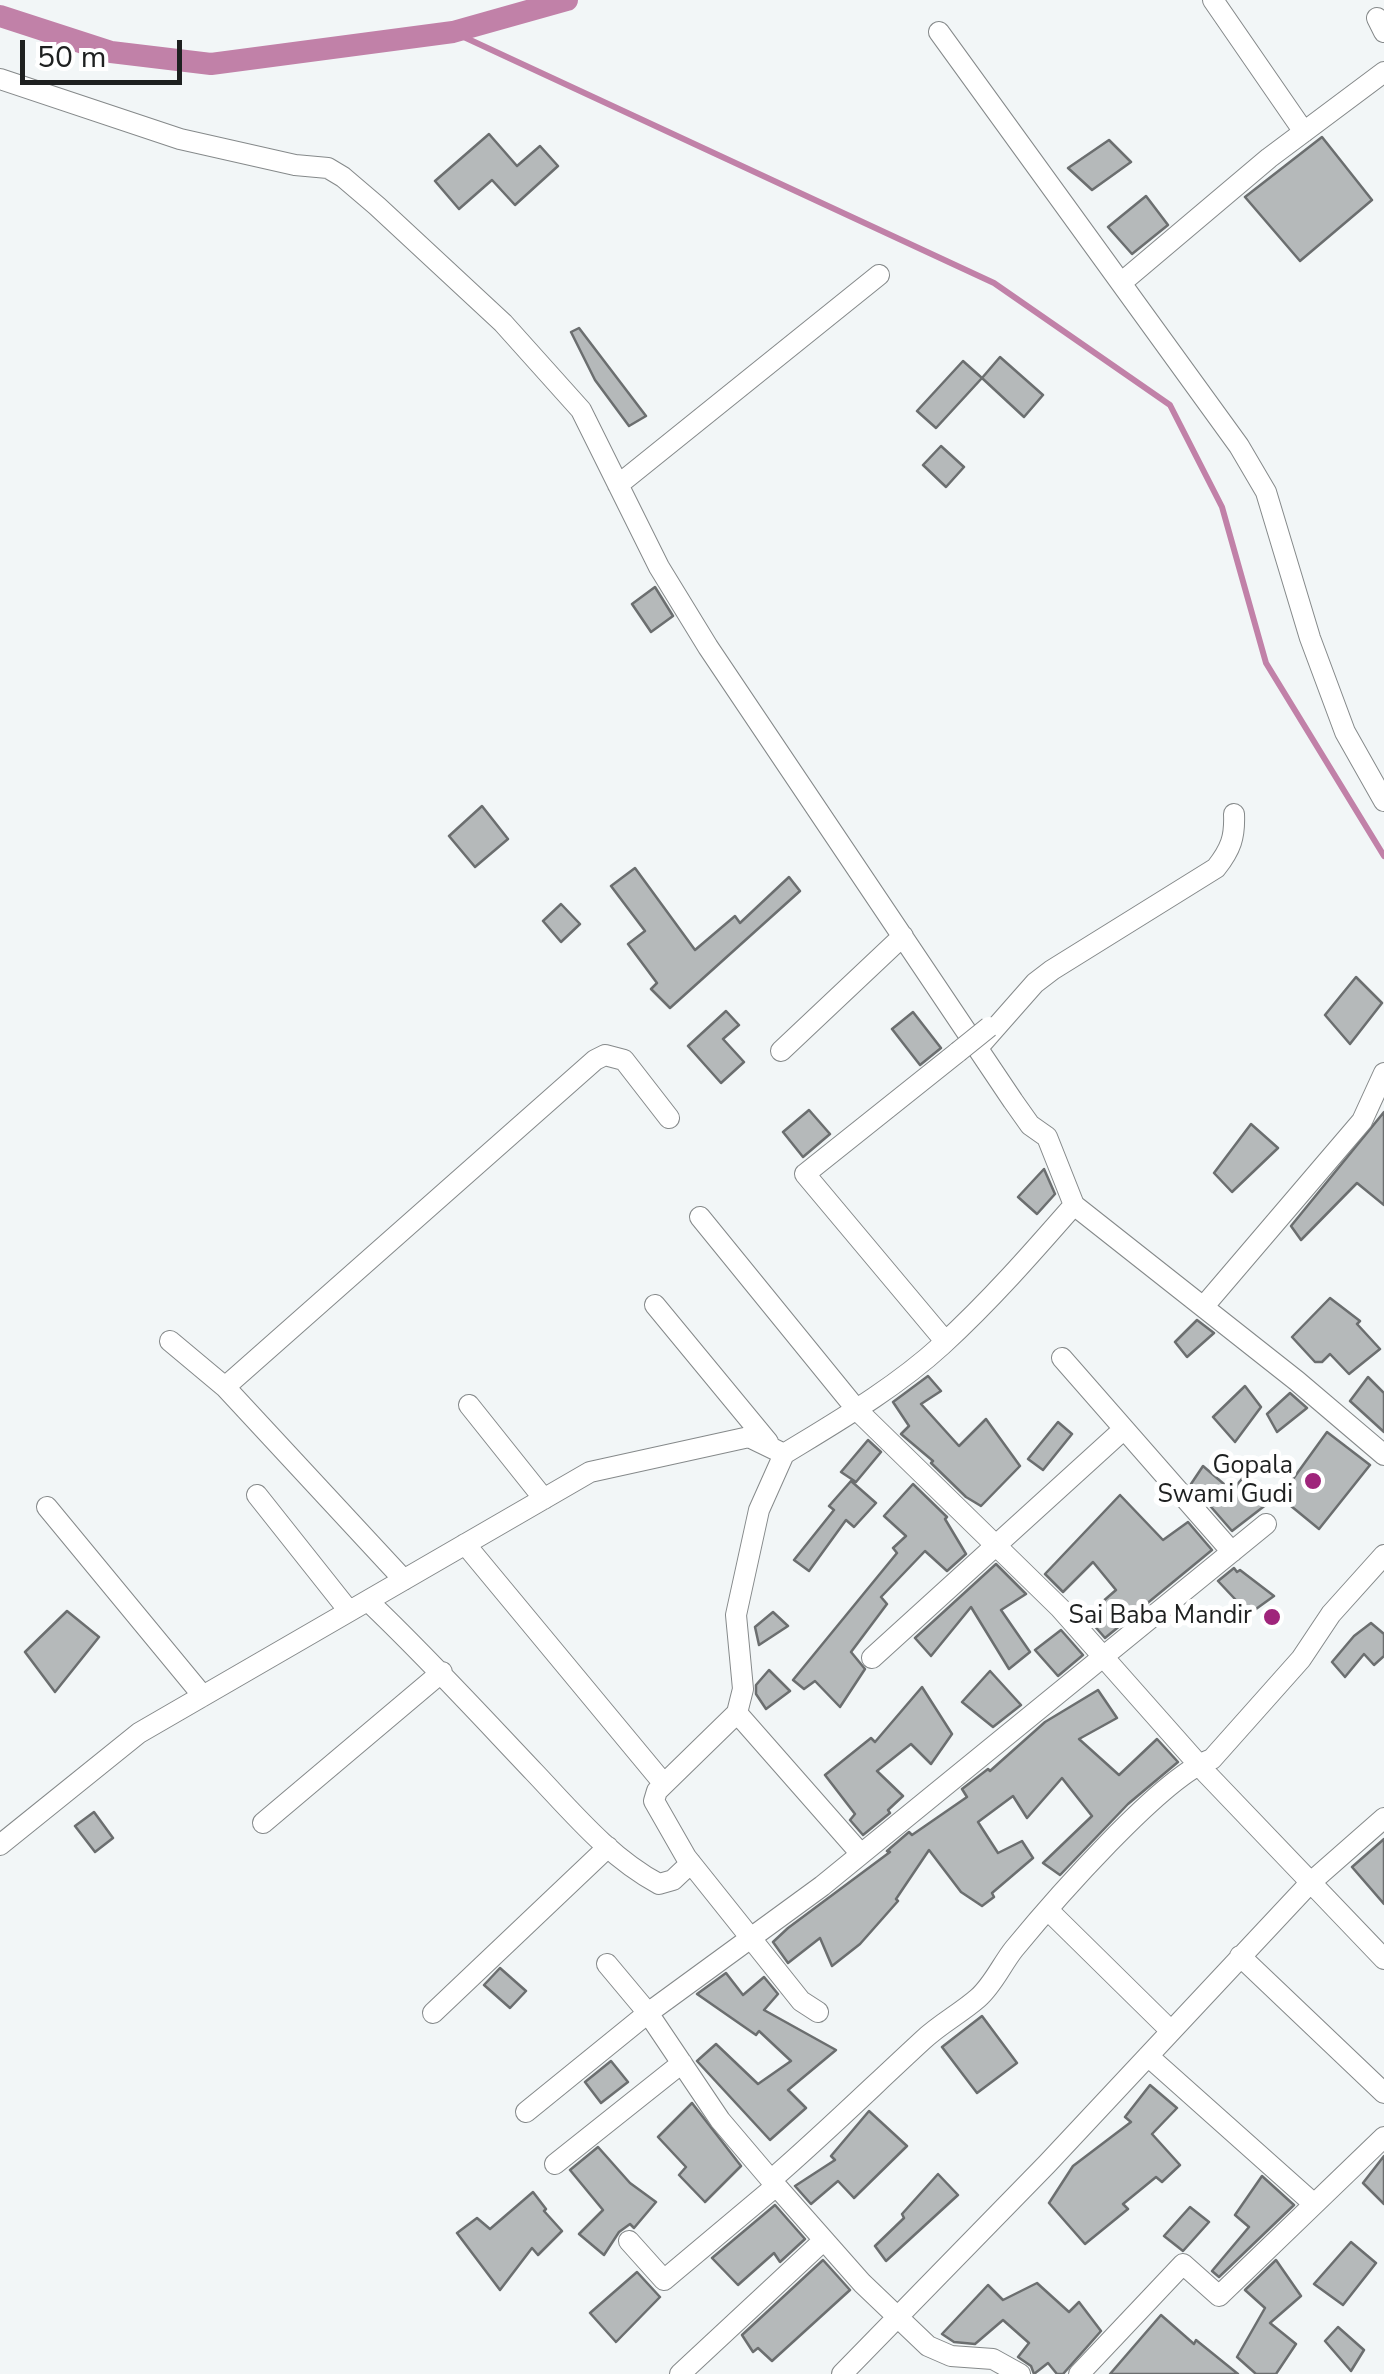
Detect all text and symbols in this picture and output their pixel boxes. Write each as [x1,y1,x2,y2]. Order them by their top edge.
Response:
scale bar [25,20,188,82]
text: 50 m [37,37,106,78]
place label: Gopala Swami Gudi [1158,1452,1293,1511]
marker: Gopala Swami Gudi [1302,1470,1324,1492]
place label: Sai Baba Mandir [1069,1602,1252,1632]
marker: Sai Baba Mandir [1261,1606,1283,1628]

